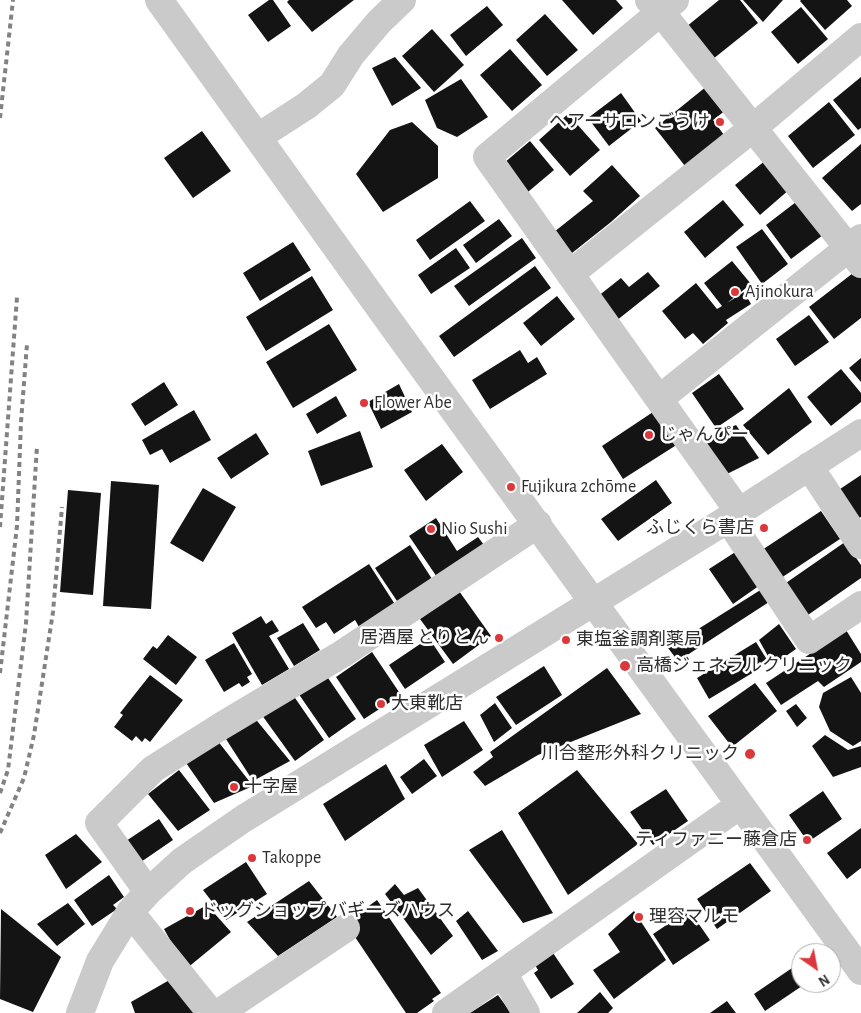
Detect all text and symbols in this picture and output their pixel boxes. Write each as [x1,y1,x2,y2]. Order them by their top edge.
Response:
place label: ヘアーサロンごうけ [549,111,710,133]
marker: ヘアーサロンごうけ [714,116,726,128]
place label: Ajinokura [745,281,814,303]
marker: Ajinokura [729,286,741,298]
place label: Flower Abe [374,392,452,414]
marker: Flower Abe [358,397,370,409]
place label: じゃんぴー [659,424,749,446]
marker: じゃんぴー [643,429,655,441]
place label: Fujikura 2chōme [521,476,636,498]
marker: Fujikura 2chōme [505,481,517,493]
place label: ふじくら書店 [646,517,754,539]
place label: Nio Sushi [441,518,508,540]
marker: ふじくら書店 [758,522,770,534]
marker: Nio Sushi [425,523,437,535]
place label: 居酒屋 とりとん [360,627,489,649]
place label: 東塩釜調剤薬局 [576,629,702,651]
marker: 居酒屋 とりとん [493,632,505,644]
marker: 東塩釜調剤薬局 [560,634,572,646]
place label: 高橋ジェネラルクリニック [636,655,852,677]
marker: 高橋ジェネラルクリニック [618,659,632,673]
place label: 大東靴店 [391,693,463,715]
marker: 大東靴店 [375,698,387,710]
place label: 川合整形外科クリニック [541,743,739,765]
marker: 川合整形外科クリニック [743,747,757,761]
place label: 十字屋 [244,776,298,798]
marker: 十字屋 [228,781,240,793]
place label: ティファニー藤倉店 [635,829,797,851]
marker: ティファニー藤倉店 [801,834,813,846]
place label: Takoppe [262,847,321,869]
marker: Takoppe [246,852,258,864]
place label: ドッグショップ バギーズハウス [200,900,455,922]
marker: ドッグショップ バギーズハウス [184,905,196,917]
place label: 理容マルモ [649,906,739,928]
marker: 理容マルモ [633,911,645,923]
north arrow [791,943,841,993]
text: N [816,971,832,988]

